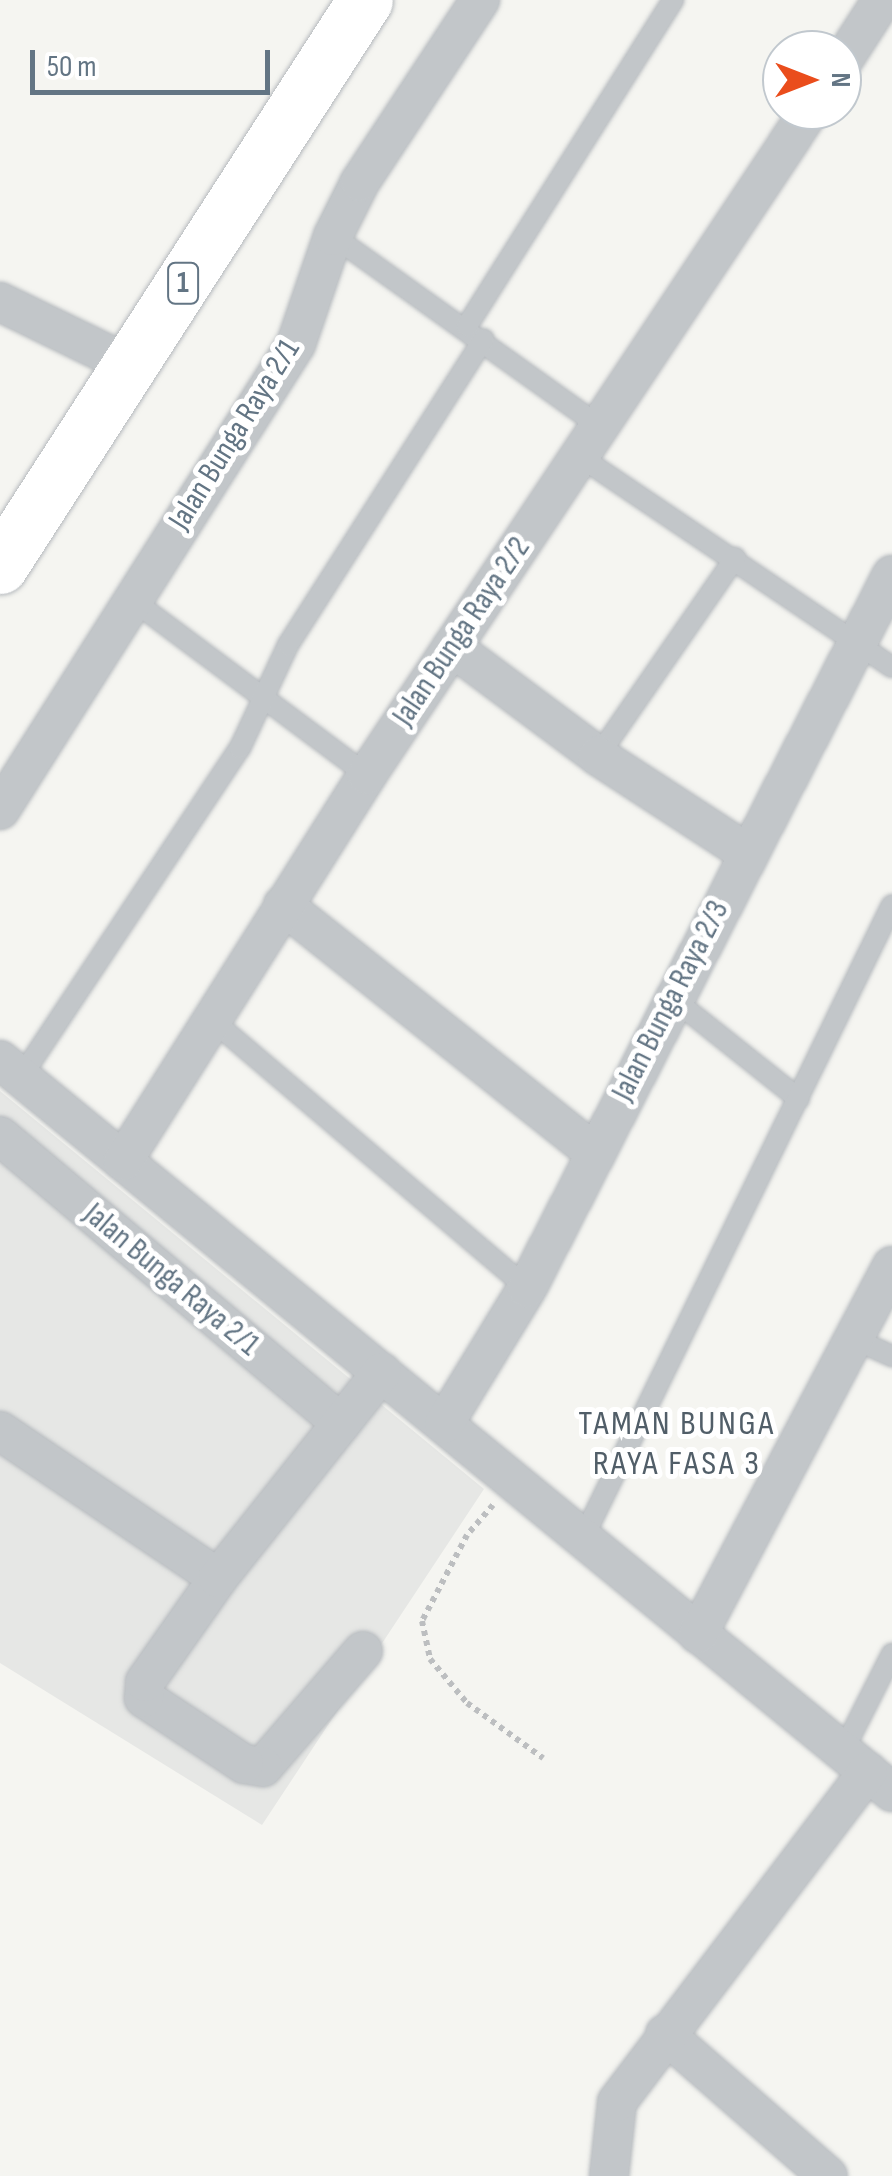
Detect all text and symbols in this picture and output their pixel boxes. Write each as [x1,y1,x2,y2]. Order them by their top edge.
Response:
scale bar [35,30,275,92]
north arrow [762,30,862,130]
text: 50 m [47,49,96,85]
text: N [824,73,857,87]
road number: 1 [166,258,200,308]
street label: Jalan Bunga Raya 2/1 [161,333,309,537]
street label: Jalan Bunga Raya 2/2 [385,530,539,734]
street label: Jalan Bunga Raya 2/3 [604,895,738,1107]
street label: Jalan Bunga Raya 2/1 [75,1196,267,1364]
district label: TAMAN BUNGA RAYA FASA 3 [578,1403,776,1485]

